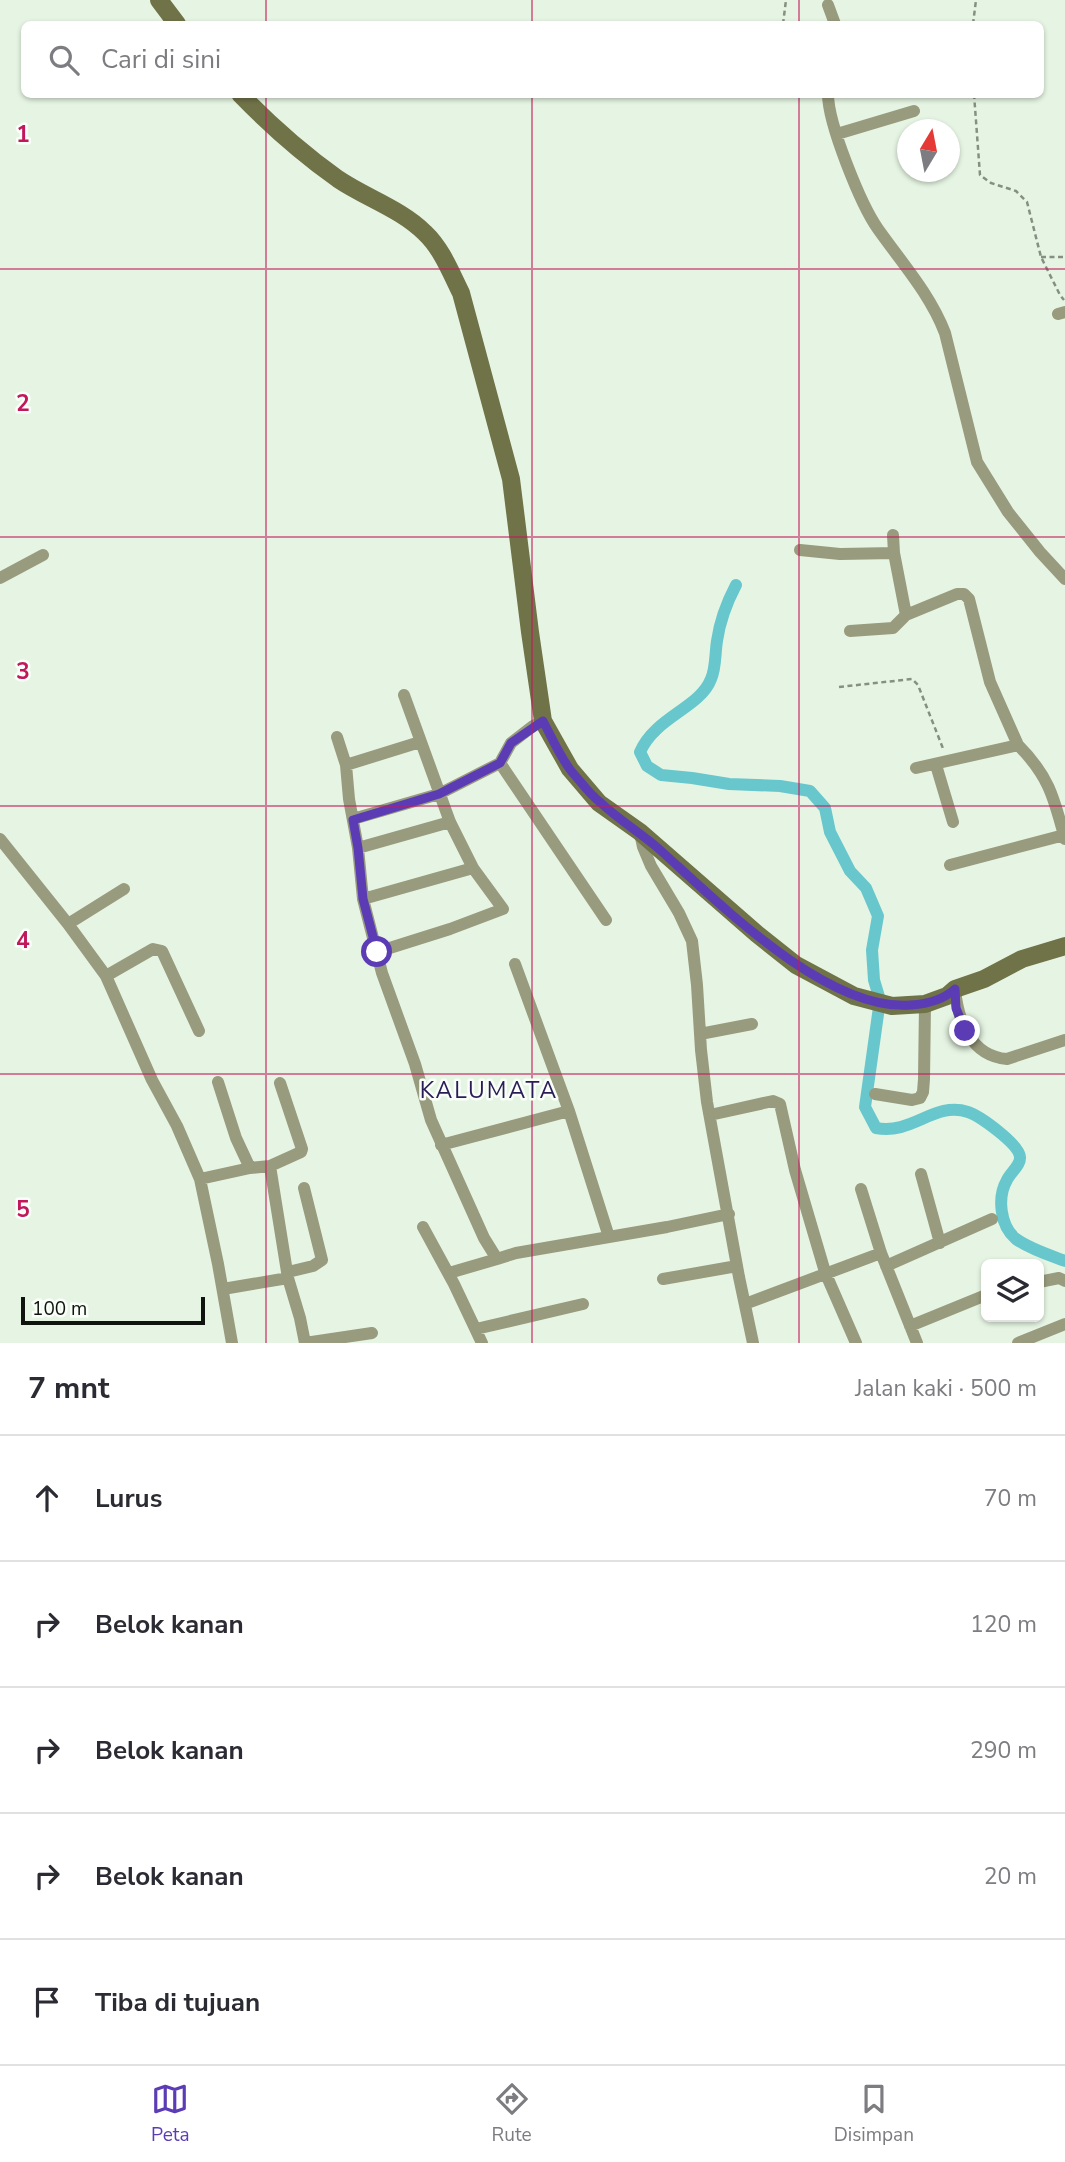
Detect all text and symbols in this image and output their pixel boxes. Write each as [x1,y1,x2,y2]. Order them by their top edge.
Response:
search box [21,21,1044,98]
icon: search [45,41,83,79]
text: Cari di sini [101,42,221,77]
text: 1 [16,119,30,150]
north arrow [897,119,960,182]
text: 2 [16,388,30,419]
text: 3 [16,656,30,687]
text: 4 [16,925,30,956]
route start [361,936,392,967]
route end [949,1015,980,1046]
district label: KALUMATA [420,1075,558,1106]
text: 5 [16,1194,30,1225]
map controls [981,1259,1044,1322]
button: layers [981,1259,1044,1322]
scale bar [21,1294,205,1326]
text: 100 m [32,1296,87,1322]
text: 7 mnt [28,1368,109,1409]
text: Jalan kaki · 500 m [855,1373,1037,1404]
icon: ahead [28,1479,66,1517]
text: Lurus [95,1481,162,1516]
text: 70 m [984,1483,1037,1514]
icon: right [28,1605,66,1643]
text: Belok kanan [95,1607,244,1642]
text: 120 m [970,1609,1037,1640]
icon: right [28,1731,66,1769]
text: Belok kanan [95,1733,244,1768]
text: 290 m [970,1735,1037,1766]
icon: right [28,1857,66,1895]
text: Belok kanan [95,1859,244,1894]
text: 20 m [984,1861,1037,1892]
icon: arrive [28,1983,66,2021]
text: Tiba di tujuan [95,1985,260,2020]
tab: Peta [151,2080,189,2148]
tab: Rute [492,2080,532,2148]
tab: Disimpan [834,2080,914,2148]

